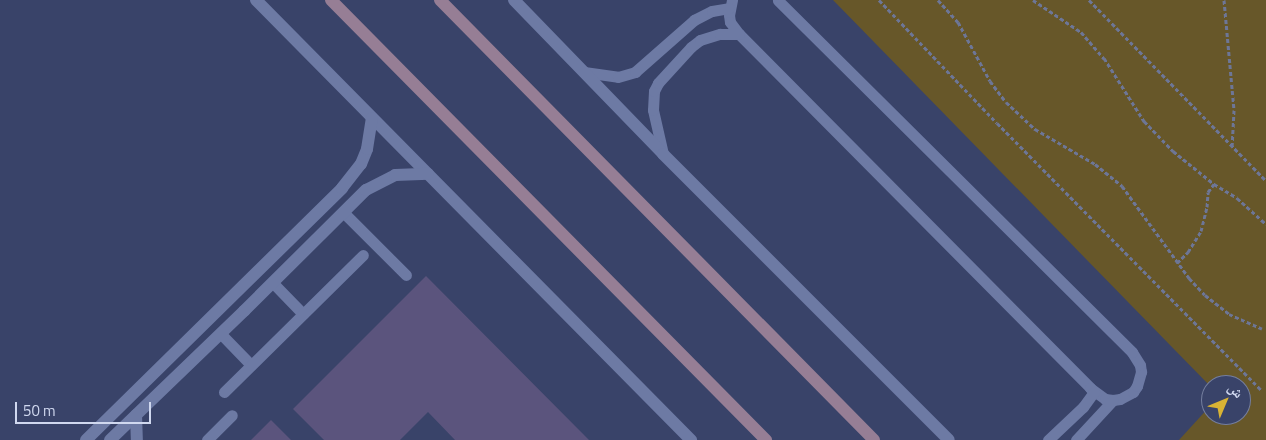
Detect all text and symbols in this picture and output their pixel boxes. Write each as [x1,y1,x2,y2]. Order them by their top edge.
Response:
north arrow [1201,375,1251,425]
text: ش [1224,377,1249,402]
scale bar [18,392,154,424]
text: 50 m [23,399,56,422]

